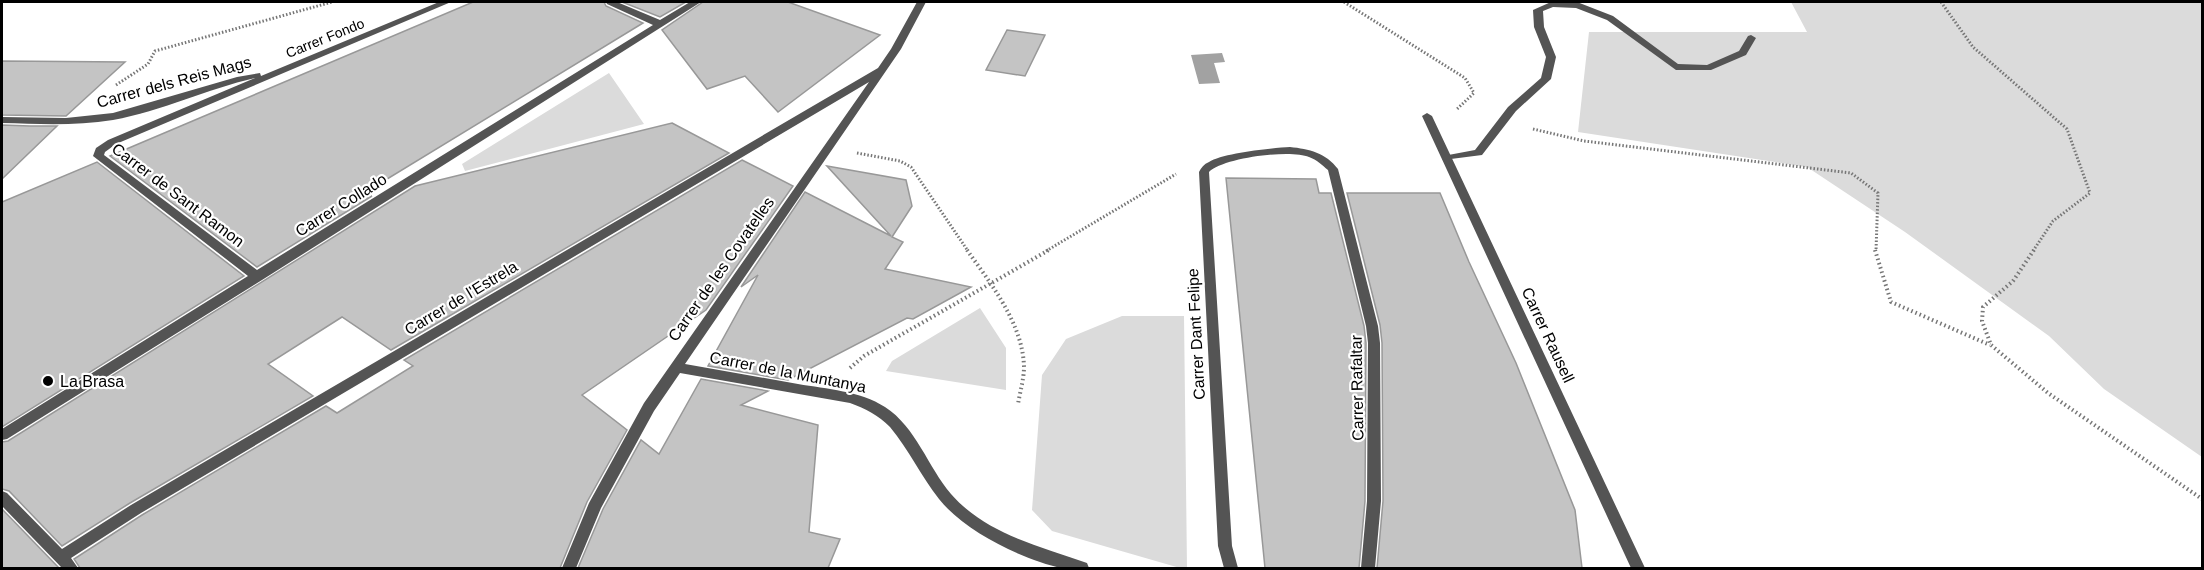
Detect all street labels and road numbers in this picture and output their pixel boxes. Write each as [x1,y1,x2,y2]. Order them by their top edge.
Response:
street label: Carrer Fondo [283,15,367,61]
street label: Carrer dels Reis Mags [95,53,253,111]
street label: Carrer de Sant Ramon [109,140,247,250]
street label: Carrer Collado [292,170,390,240]
street label: Carrer de les Covatelles [665,194,777,344]
street label: Carrer de l'Estrela [402,258,521,338]
street label: Carrer Dant Felipe [1184,268,1208,400]
street label: Carrer Rausell [1519,285,1577,385]
street label: Carrer Rafaltar [1348,334,1366,441]
street label: Carrer de la Muntanya [708,348,868,396]

